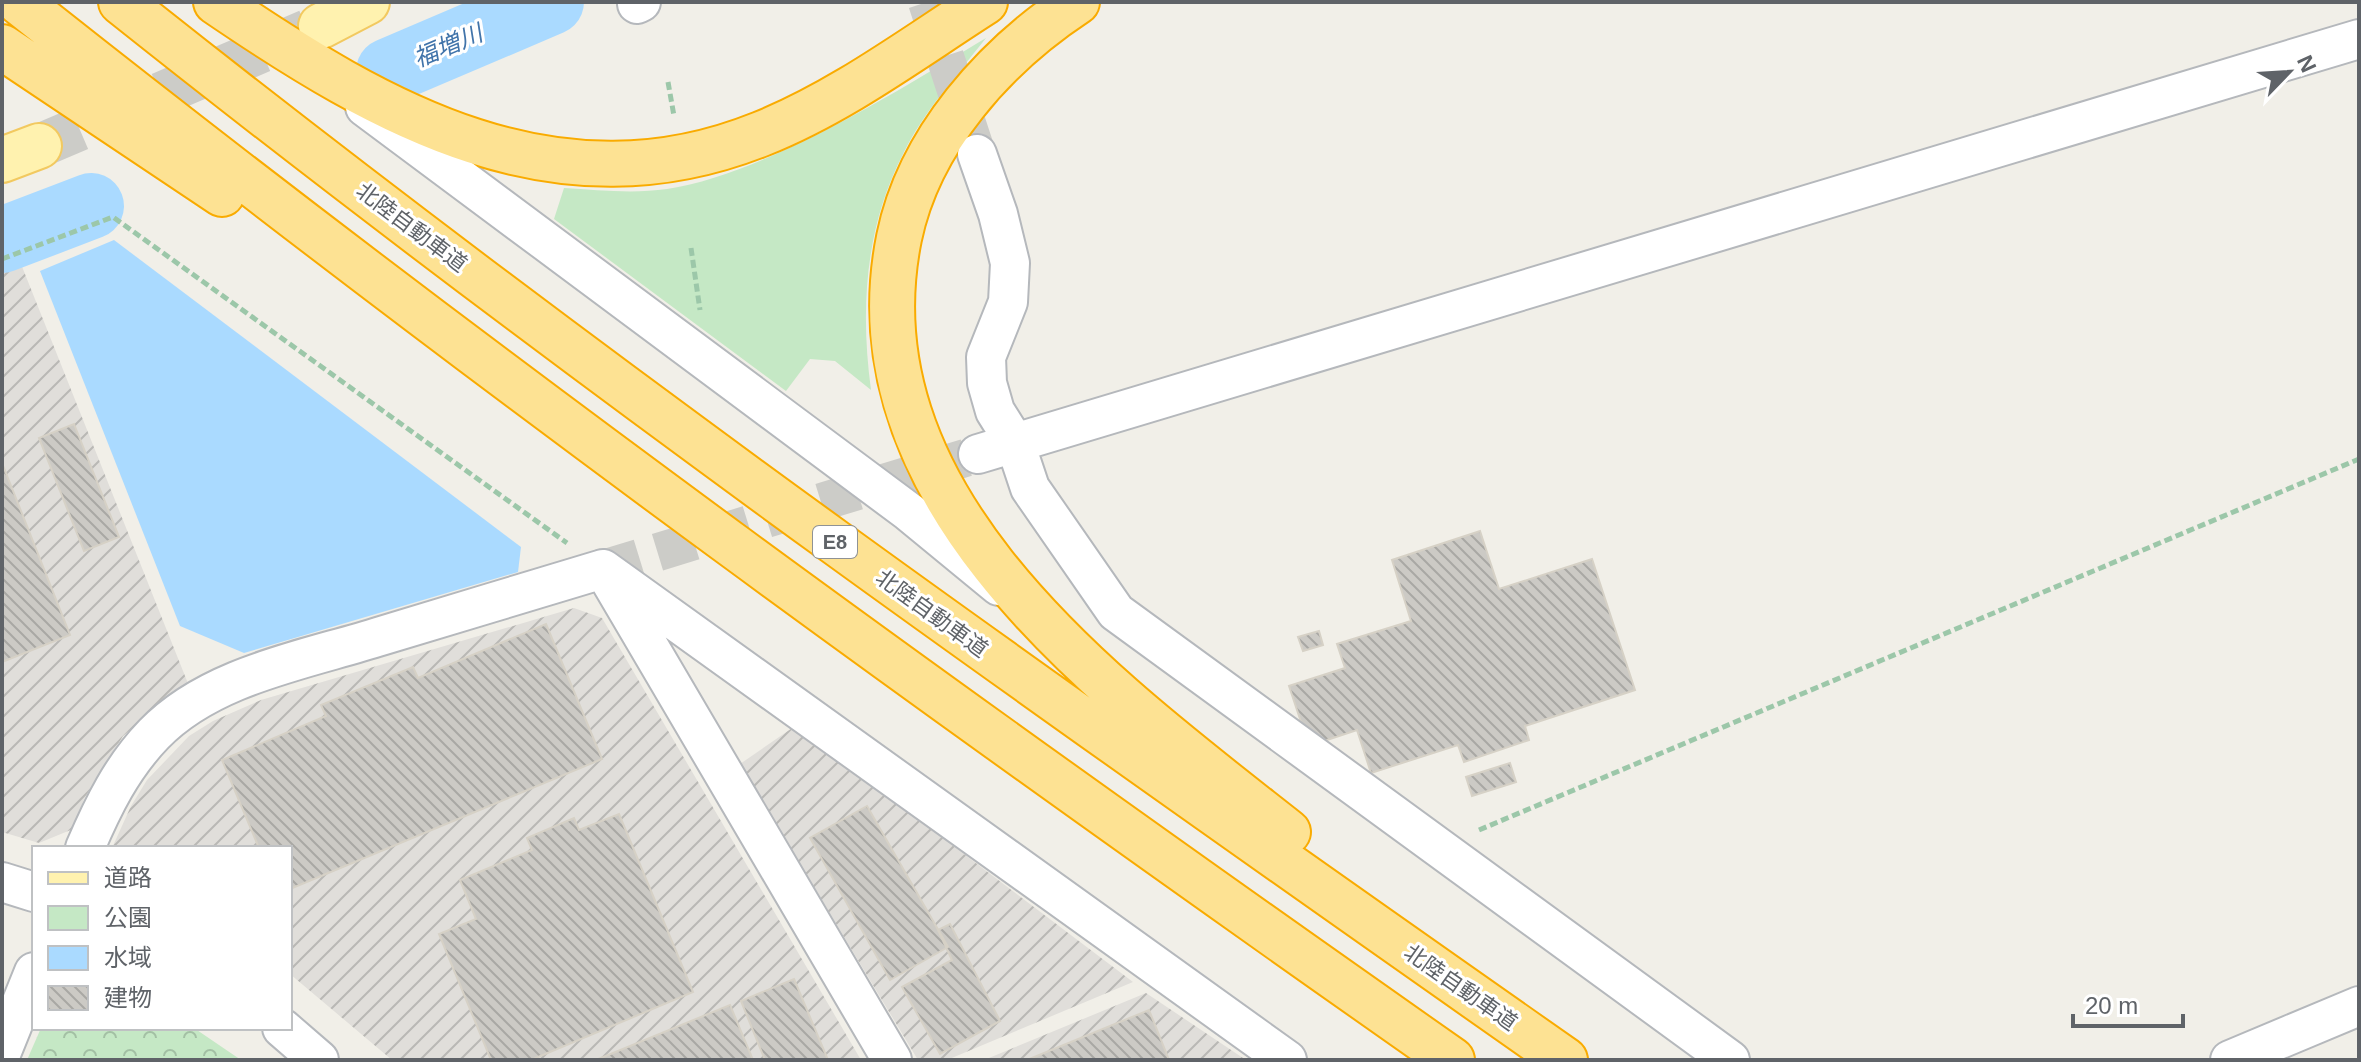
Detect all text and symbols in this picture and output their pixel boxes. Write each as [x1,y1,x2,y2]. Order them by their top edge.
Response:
water label: 福増川 [409,18,489,72]
north arrow [2249,32,2329,112]
text: N [2292,51,2321,76]
street label: 北陸自動車道 [351,178,472,277]
road number: E8 [813,526,857,558]
street label: 北陸自動車道 [871,564,992,662]
legend [32,846,292,1030]
text: 道路 [104,864,152,891]
text: 公園 [104,904,152,931]
street label: 北陸自動車道 [1399,939,1522,1036]
text: 水域 [104,944,152,971]
scale bar [2073,978,2183,1028]
text: 建物 [104,984,152,1011]
text: 20 m [2085,992,2138,1019]

